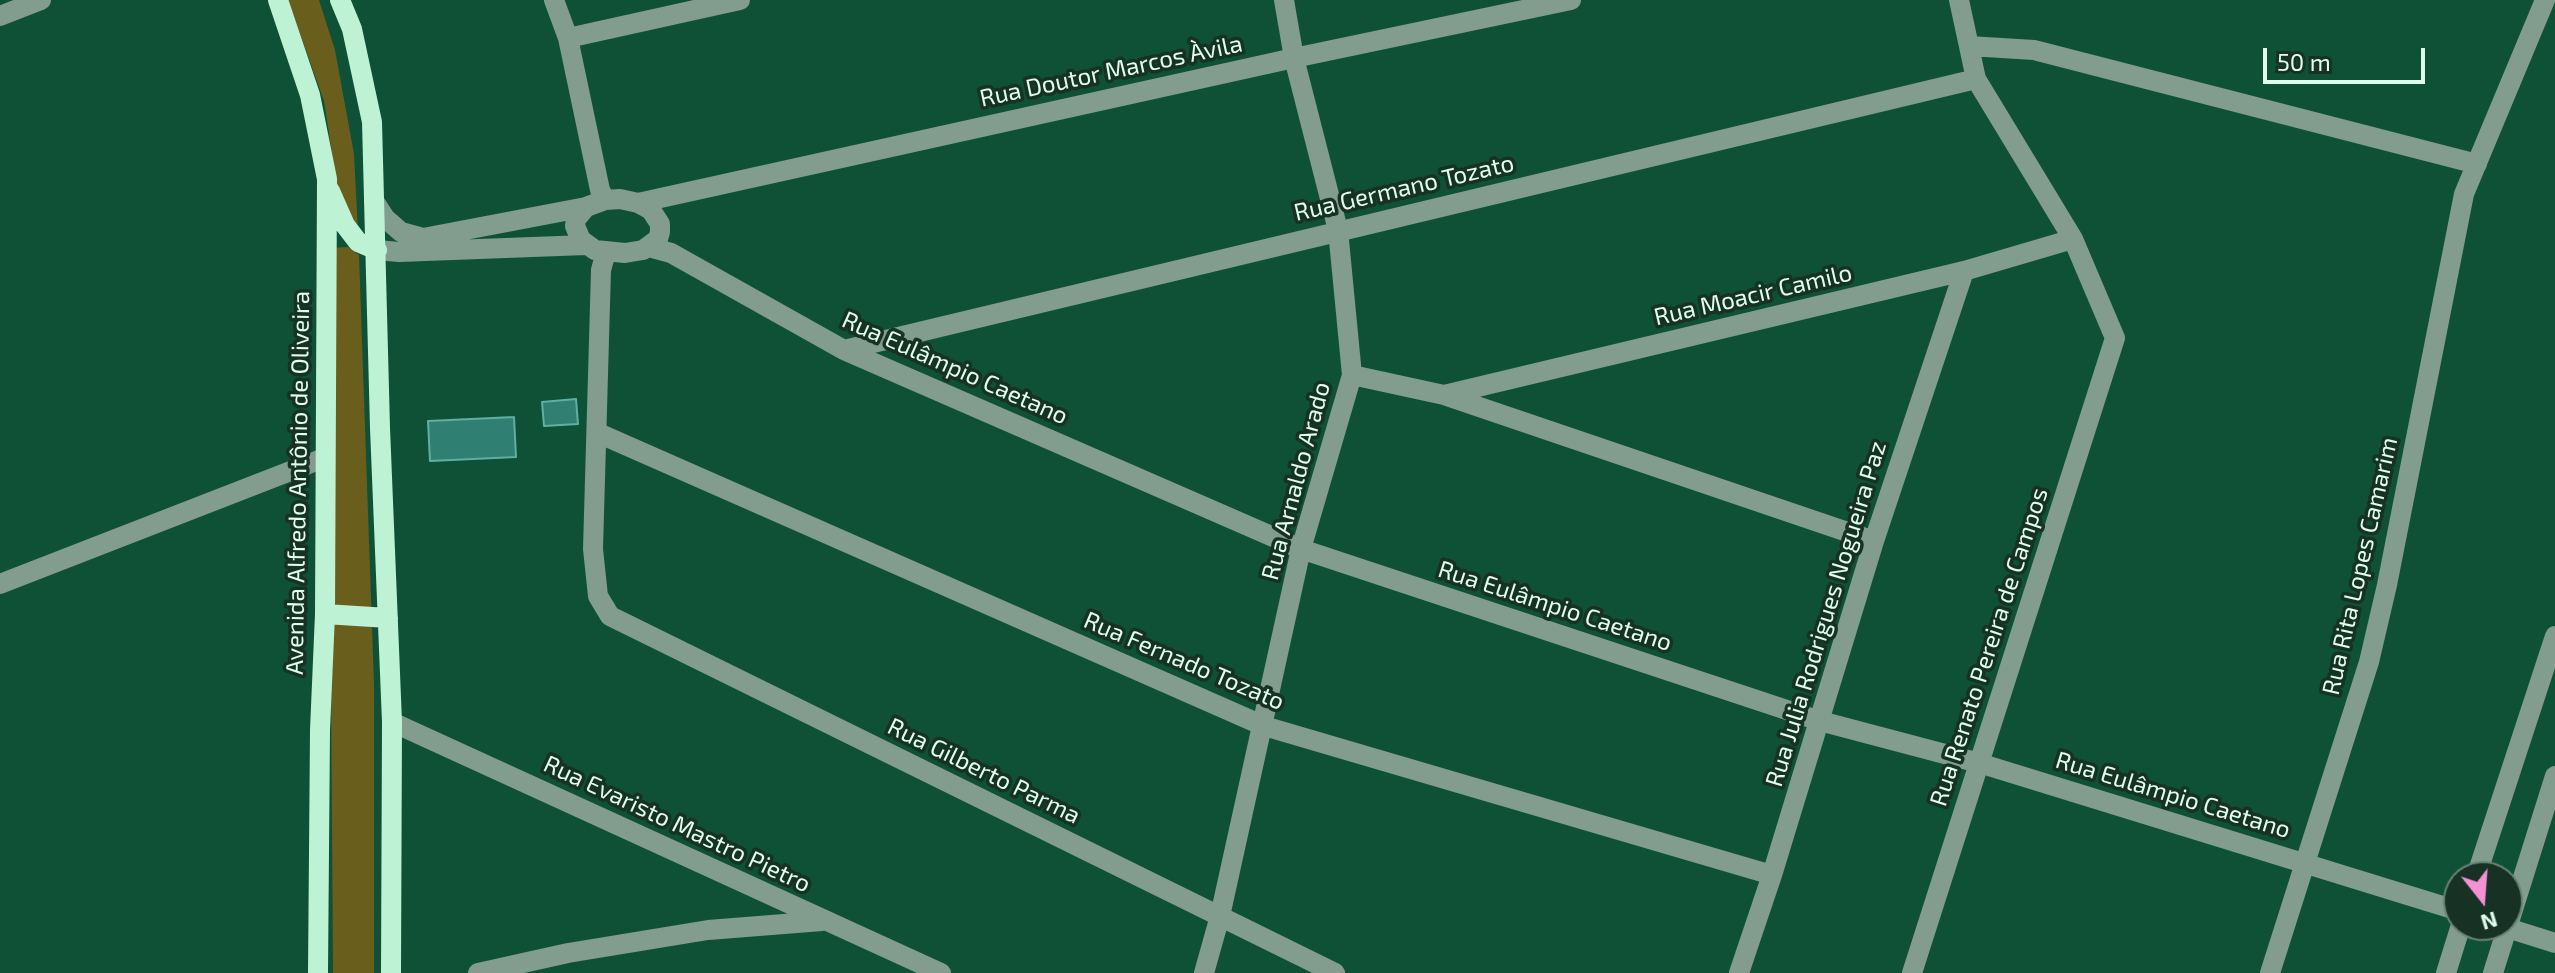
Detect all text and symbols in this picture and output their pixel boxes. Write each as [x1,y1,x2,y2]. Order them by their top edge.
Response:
street label: Rua Doutor Marcos Àvila [977,29,1245,113]
scale bar [2267,32,2429,82]
text: 50 m [2277,47,2331,76]
street label: Rua Germano Tozato [1291,149,1517,227]
street label: Rua Moacir Camilo [1651,258,1855,332]
street label: Avenida Alfredo Antônio de Oliveira [280,291,316,675]
street label: Rua Eulâmpio Caetano [838,305,1072,431]
street label: Rua Arnaldo Arado [1256,379,1336,583]
street label: Rua Rita Lopes Camarim [2316,434,2404,698]
street label: Rua Julia Rodrigues Nogueira Paz [1760,438,1892,790]
street label: Rua Renato Pereira de Campos [1924,484,2054,810]
street label: Rua Eulâmpio Caetano [1435,555,1675,657]
street label: Rua Fernado Tozato [1079,606,1289,716]
street label: Rua Gilberto Parma [883,712,1085,830]
street label: Rua Eulâmpio Caetano [2052,746,2294,844]
street label: Rua Evaristo Mastro Pietro [539,749,815,899]
north arrow [2443,861,2523,941]
text: N [2478,907,2501,937]

